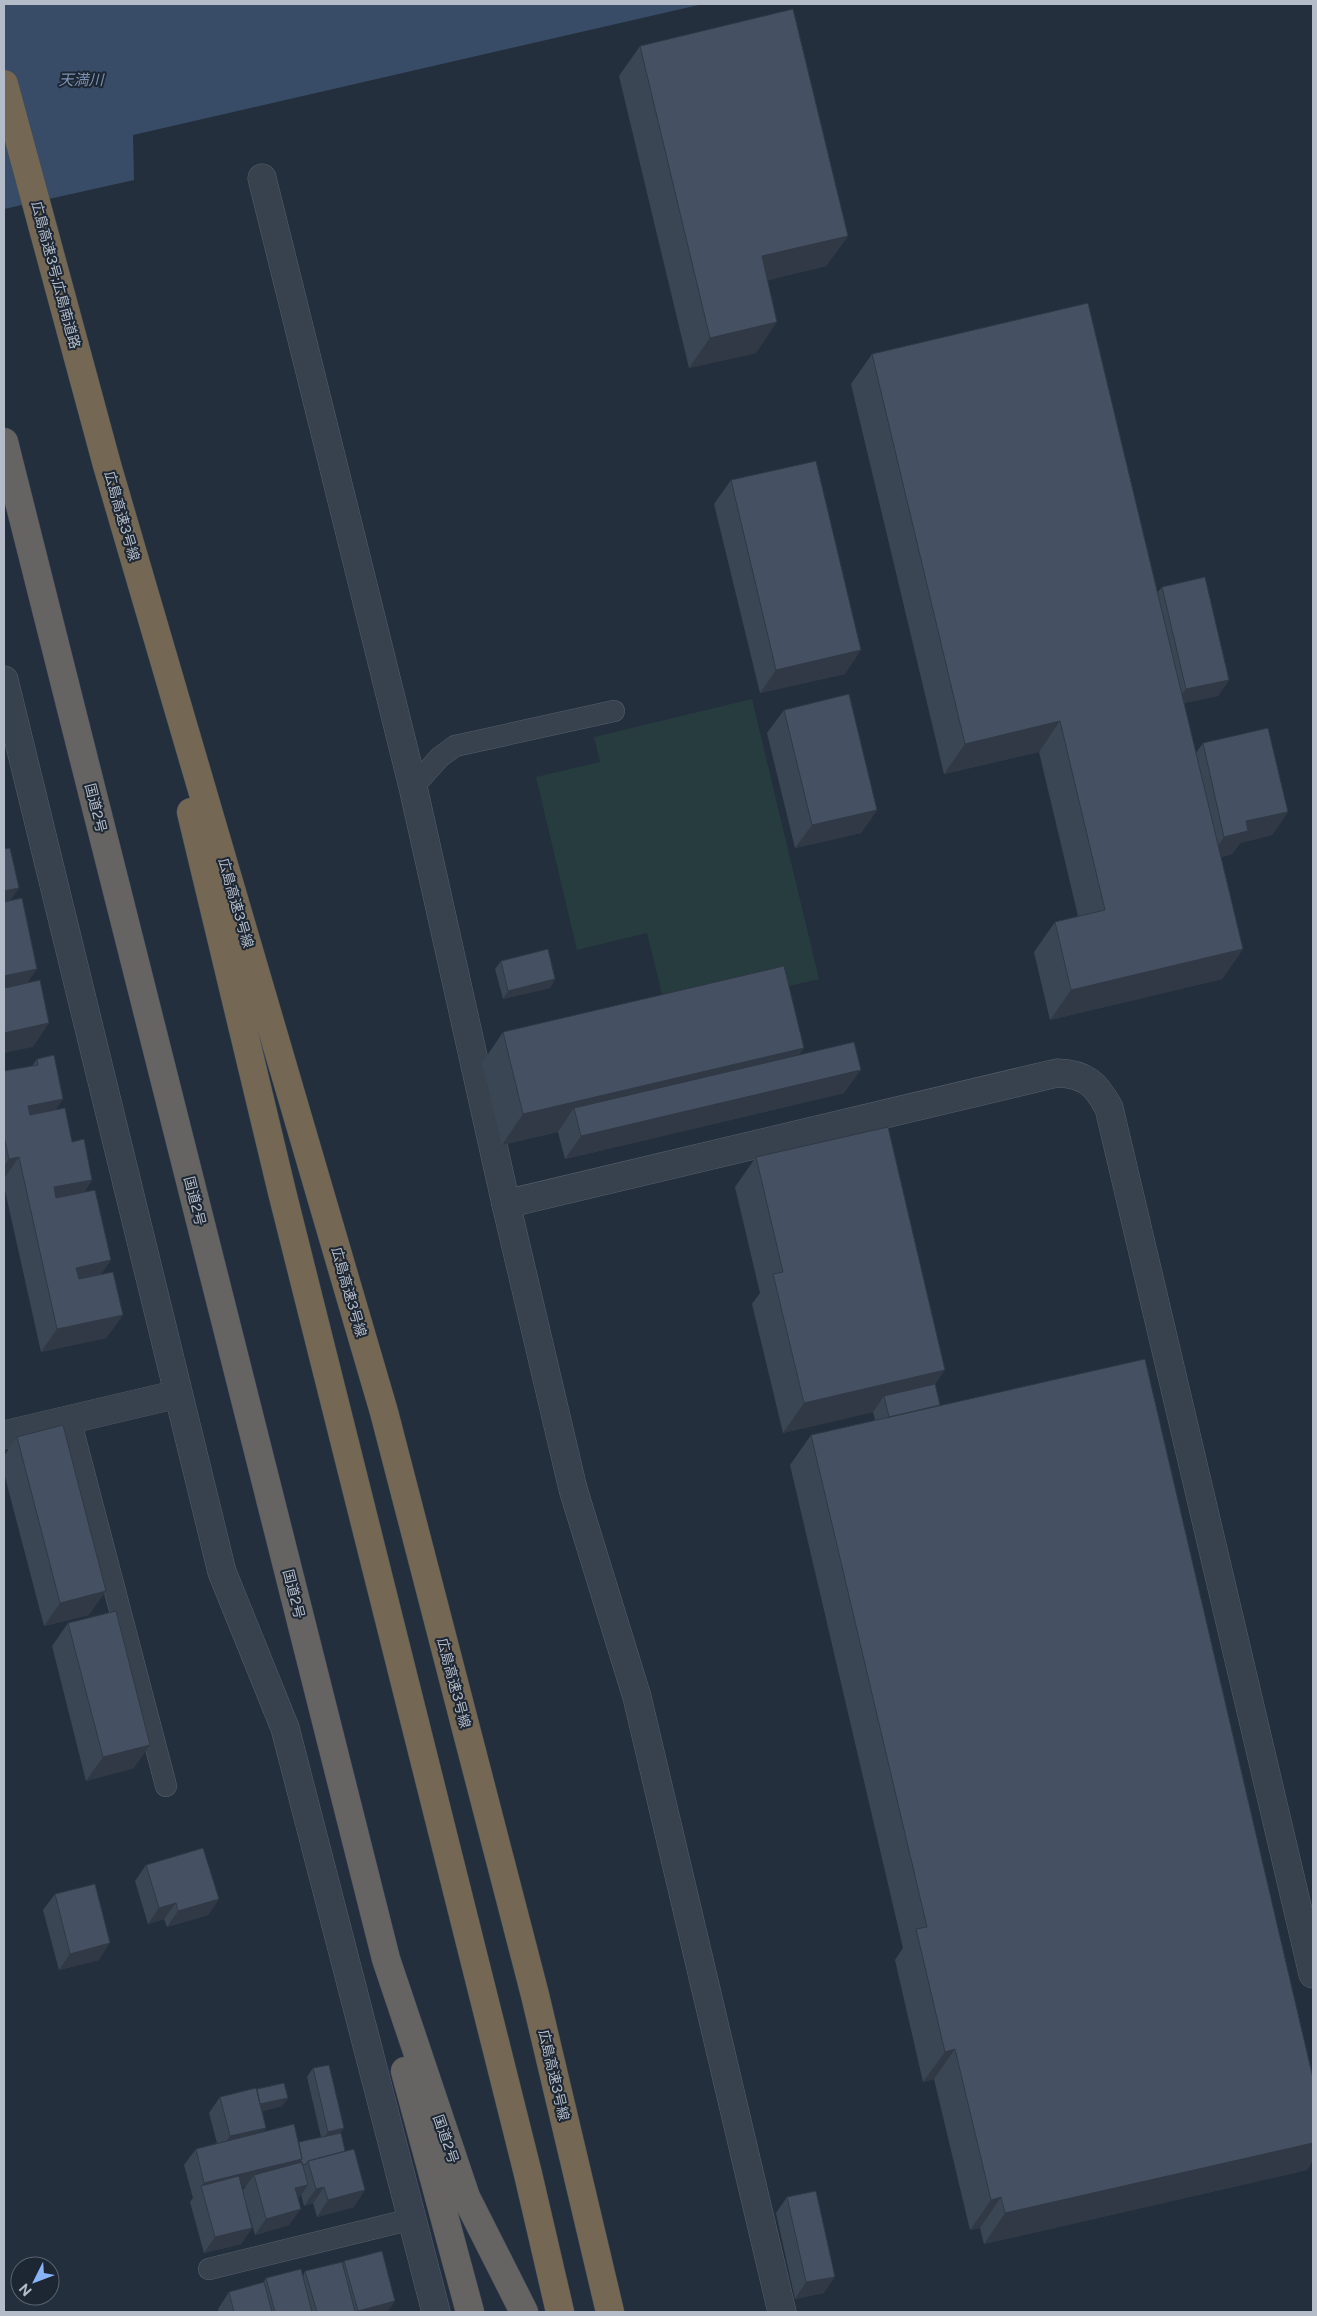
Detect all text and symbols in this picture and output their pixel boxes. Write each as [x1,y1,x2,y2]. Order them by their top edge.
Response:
water label: 天満川 [58,71,105,88]
street label: 広島高速3号;広島南道路 [29,199,83,351]
street label: 広島高速3号線 [102,469,142,563]
street label: 国道2号 [82,782,110,834]
street label: 広島高速3号線 [216,856,256,950]
street label: 国道2号 [181,1175,209,1227]
street label: 広島高速3号線 [329,1245,369,1339]
street label: 国道2号 [280,1568,308,1620]
street label: 広島高速3号線 [434,1636,474,1730]
street label: 広島高速3号線 [536,2028,572,2122]
street label: 国道2号 [430,2113,462,2165]
north arrow [10,2256,60,2306]
text: N [16,2280,35,2299]

